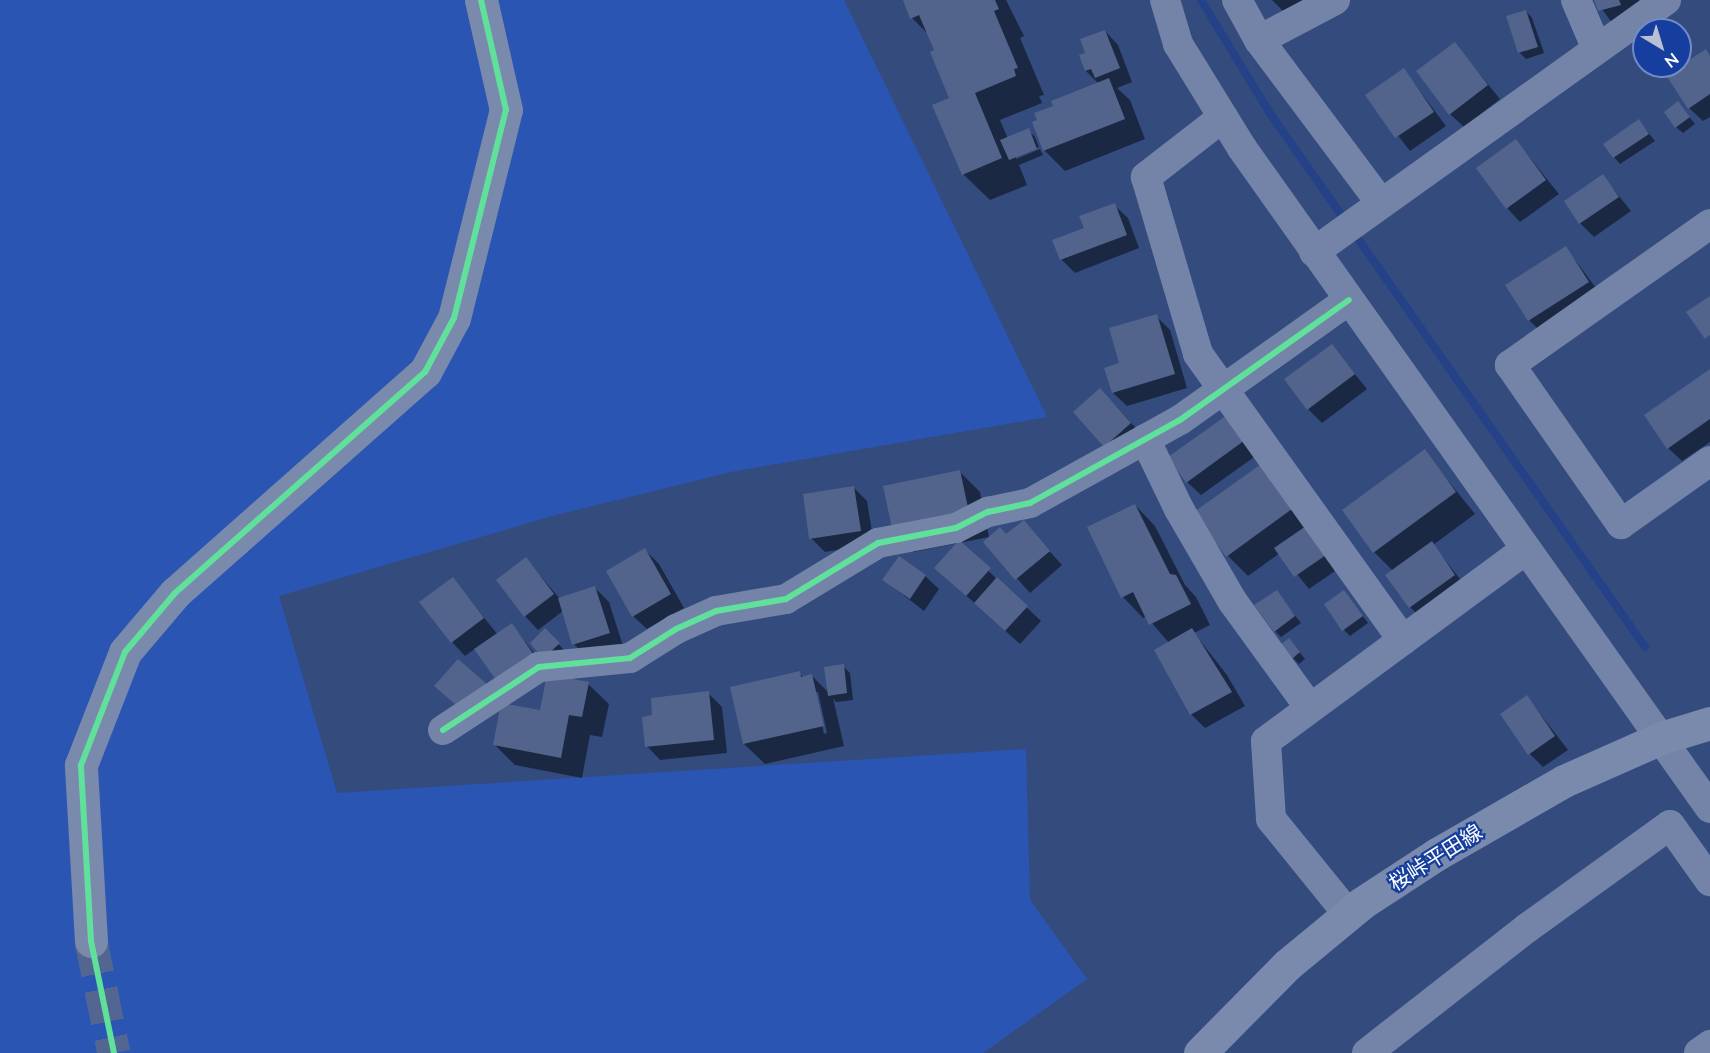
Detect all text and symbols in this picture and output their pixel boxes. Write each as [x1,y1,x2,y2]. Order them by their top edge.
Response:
north arrow [1632,18,1692,78]
text: N [1661,50,1683,72]
street label: 桜峠平田線 [1384,818,1486,896]

